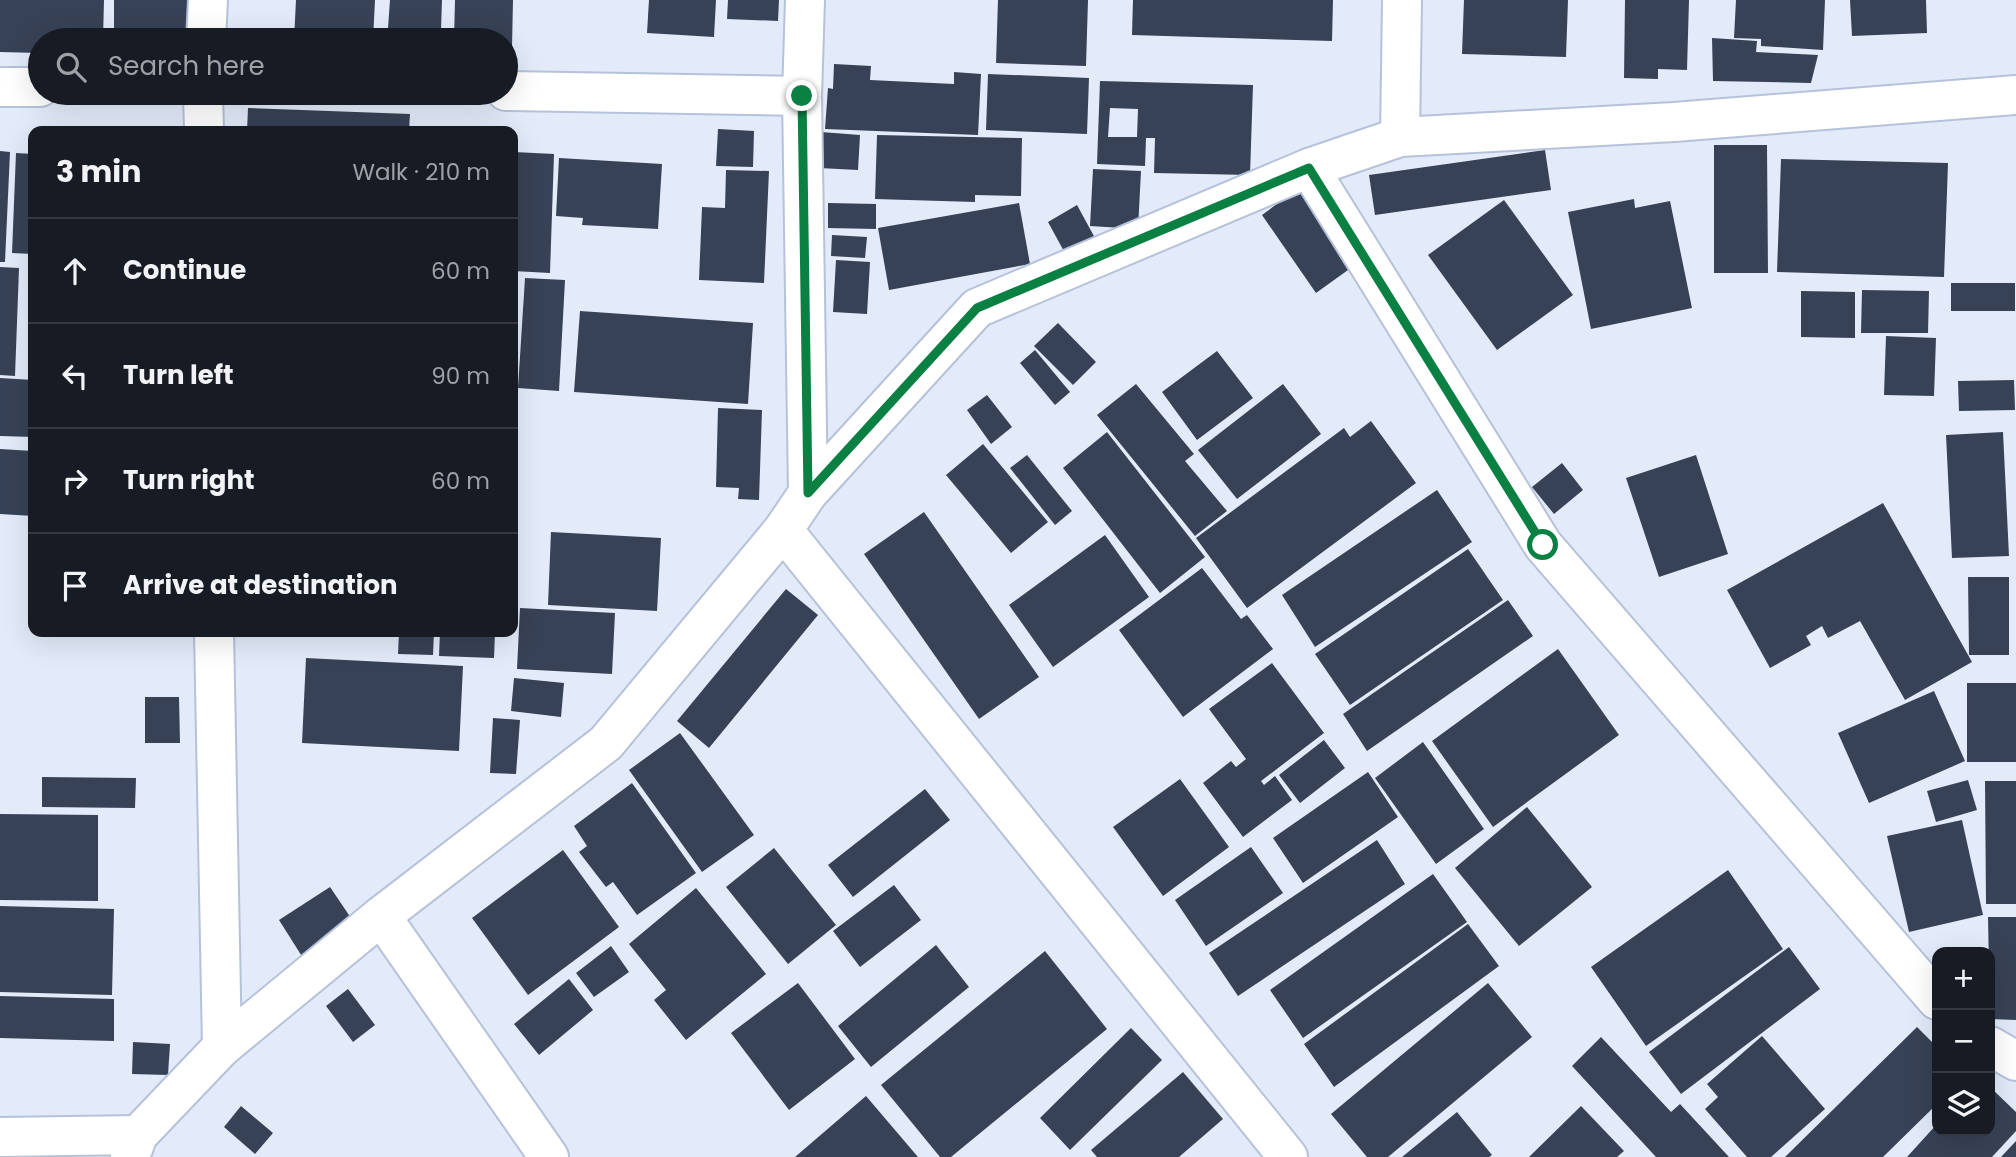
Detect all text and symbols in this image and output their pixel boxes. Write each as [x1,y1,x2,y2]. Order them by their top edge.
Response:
search box [28,28,518,105]
icon: search [52,48,90,86]
text: Search here [108,48,265,84]
route end [786,80,817,111]
text: 3 min [56,150,141,193]
text: Walk · 210 m [352,156,490,188]
icon: ahead [56,252,94,290]
text: Continue [123,252,246,288]
text: 60 m [431,255,490,287]
icon: left [56,357,94,395]
text: Turn left [123,357,234,393]
text: 90 m [431,360,490,392]
icon: right [56,462,94,500]
text: Turn right [123,462,255,498]
text: 60 m [431,465,490,497]
route start [1527,529,1558,560]
icon: arrive [56,567,94,605]
text: Arrive at destination [123,567,398,603]
map controls [1932,947,1995,1136]
button: + [1932,947,1995,1010]
button: − [1932,1010,1995,1073]
button: layers [1932,1073,1995,1136]

